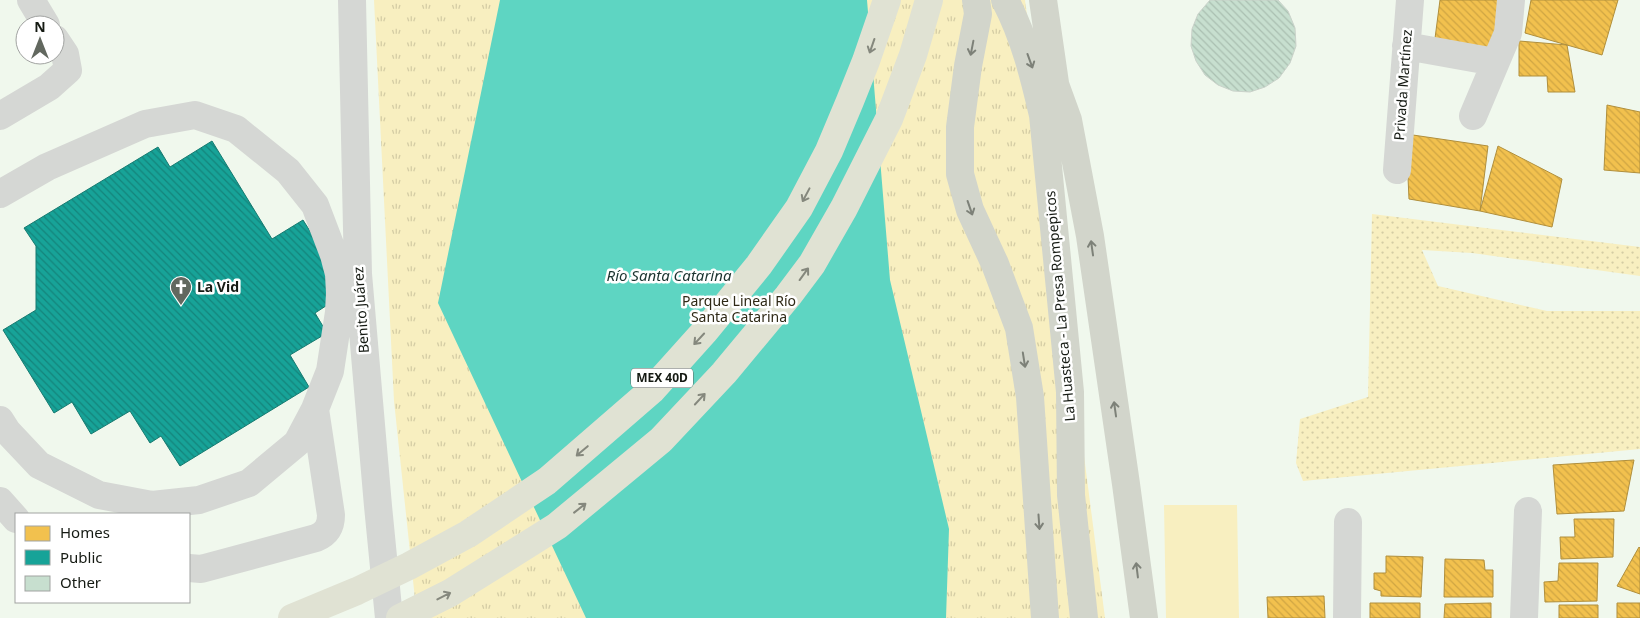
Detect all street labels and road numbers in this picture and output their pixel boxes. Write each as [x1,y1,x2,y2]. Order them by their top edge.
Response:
street label: Privada Martínez [1389,29,1416,141]
street label: La Huasteca - La Presa Rompepicos [1040,190,1079,422]
street label: Benito Juárez [348,266,373,354]
road number: MEX 40D [631,368,693,388]

